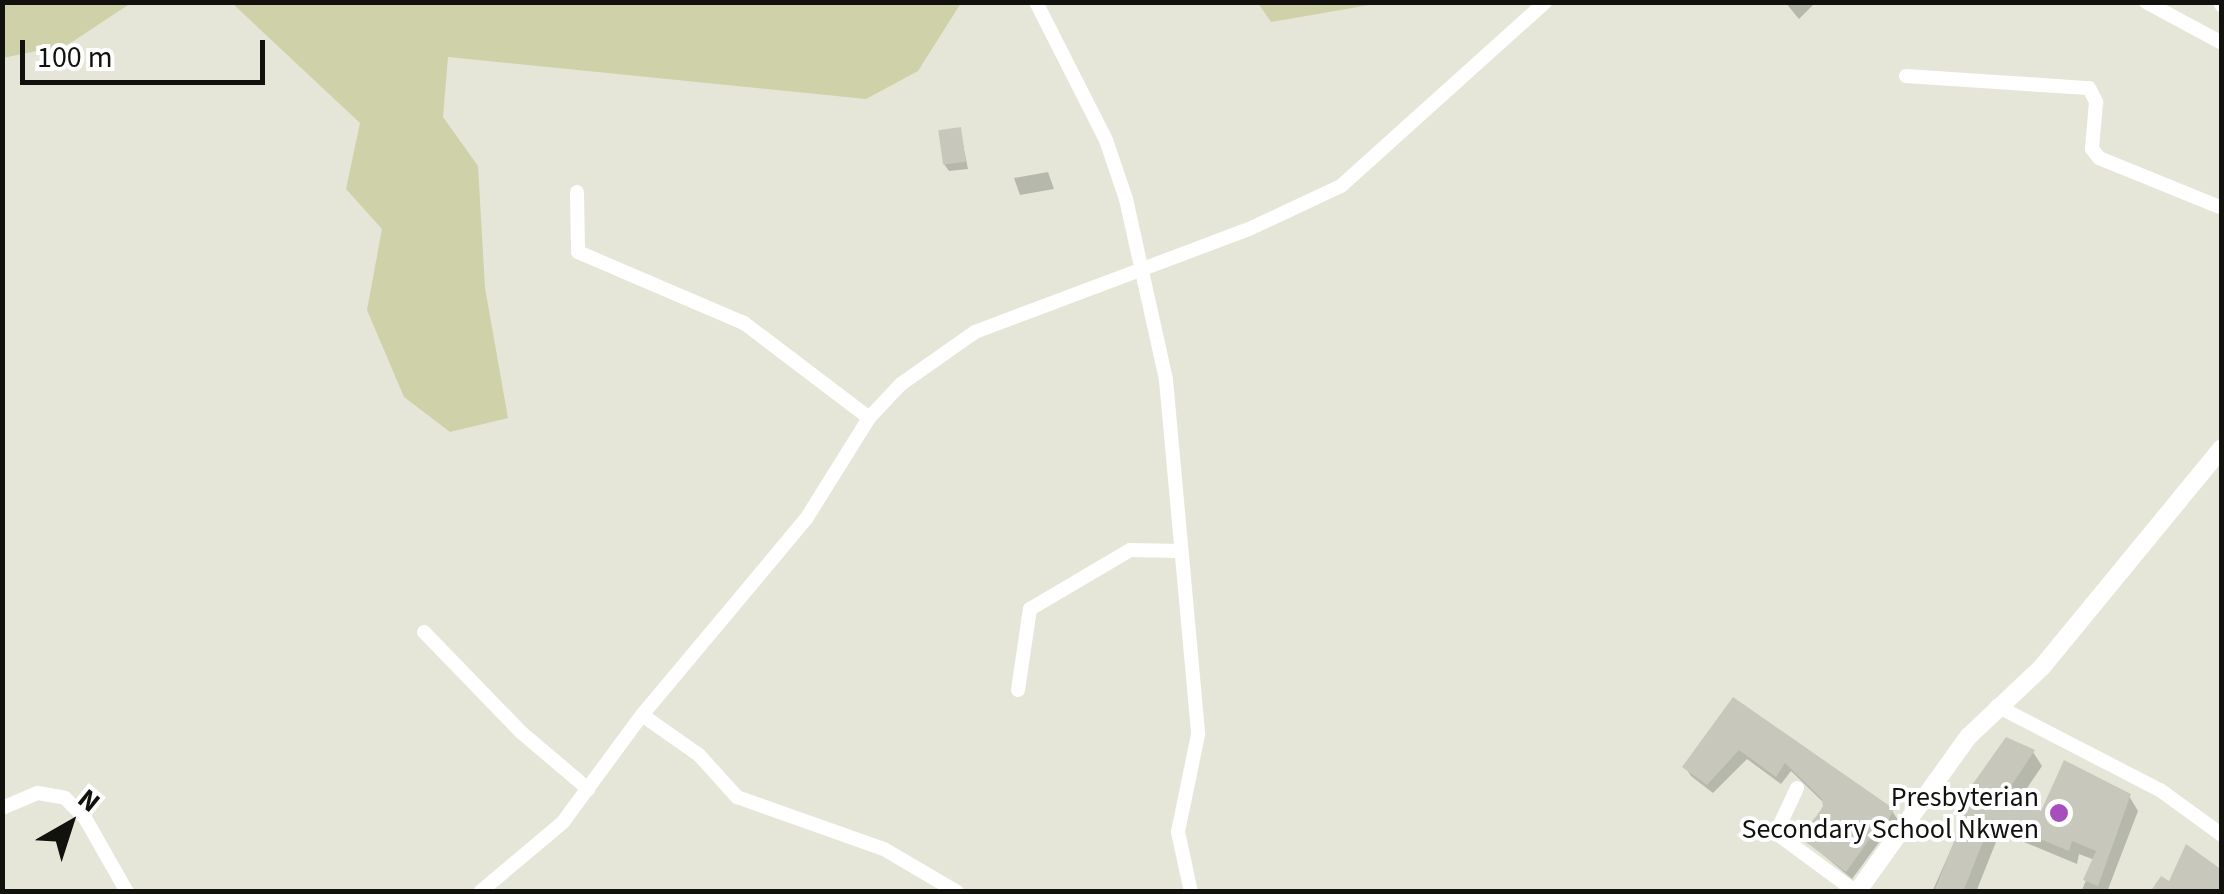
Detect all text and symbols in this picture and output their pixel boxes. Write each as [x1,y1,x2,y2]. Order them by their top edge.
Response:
scale bar [25,20,270,82]
text: 100 m [37,36,113,79]
north arrow [20,774,120,874]
text: N [69,779,109,822]
place label: Presbyterian Secondary School Nkwen [1741,780,2039,846]
marker: Presbyterian Secondary School Nkwen [2048,802,2070,824]

